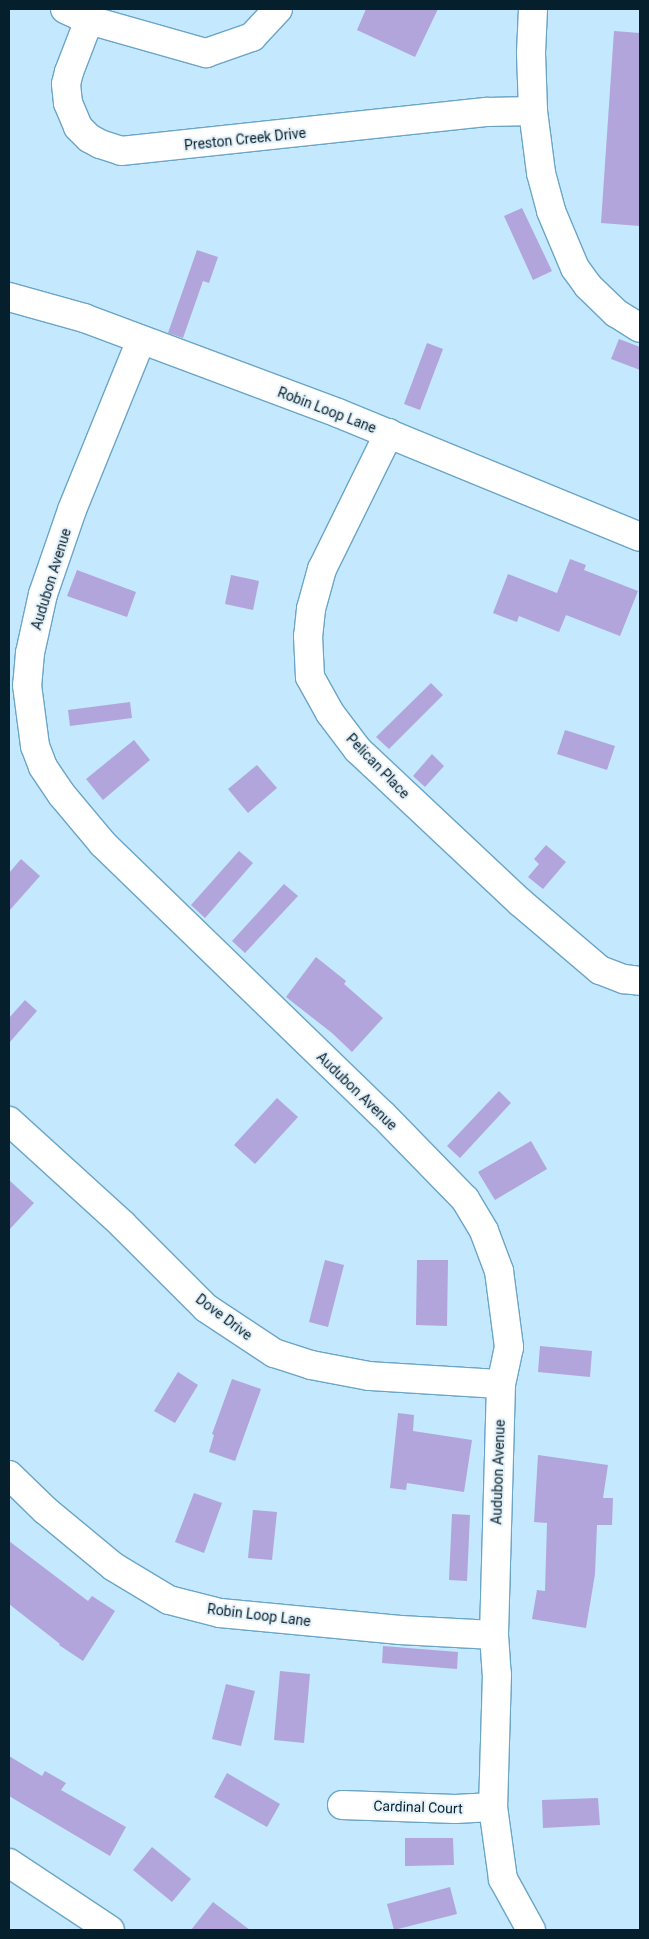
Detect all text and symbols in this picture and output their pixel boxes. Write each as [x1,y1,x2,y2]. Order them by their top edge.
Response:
street label: Preston Creek Drive [183,124,307,154]
street label: Robin Loop Lane [275,383,379,437]
street label: Audubon Avenue [28,526,74,632]
street label: Pelican Place [343,730,413,802]
street label: Audubon Avenue [313,1048,401,1134]
street label: Dove Drive [193,1290,255,1344]
street label: Audubon Avenue [488,1419,508,1525]
street label: Robin Loop Lane [206,1600,312,1630]
street label: Cardinal Court [373,1797,463,1817]

